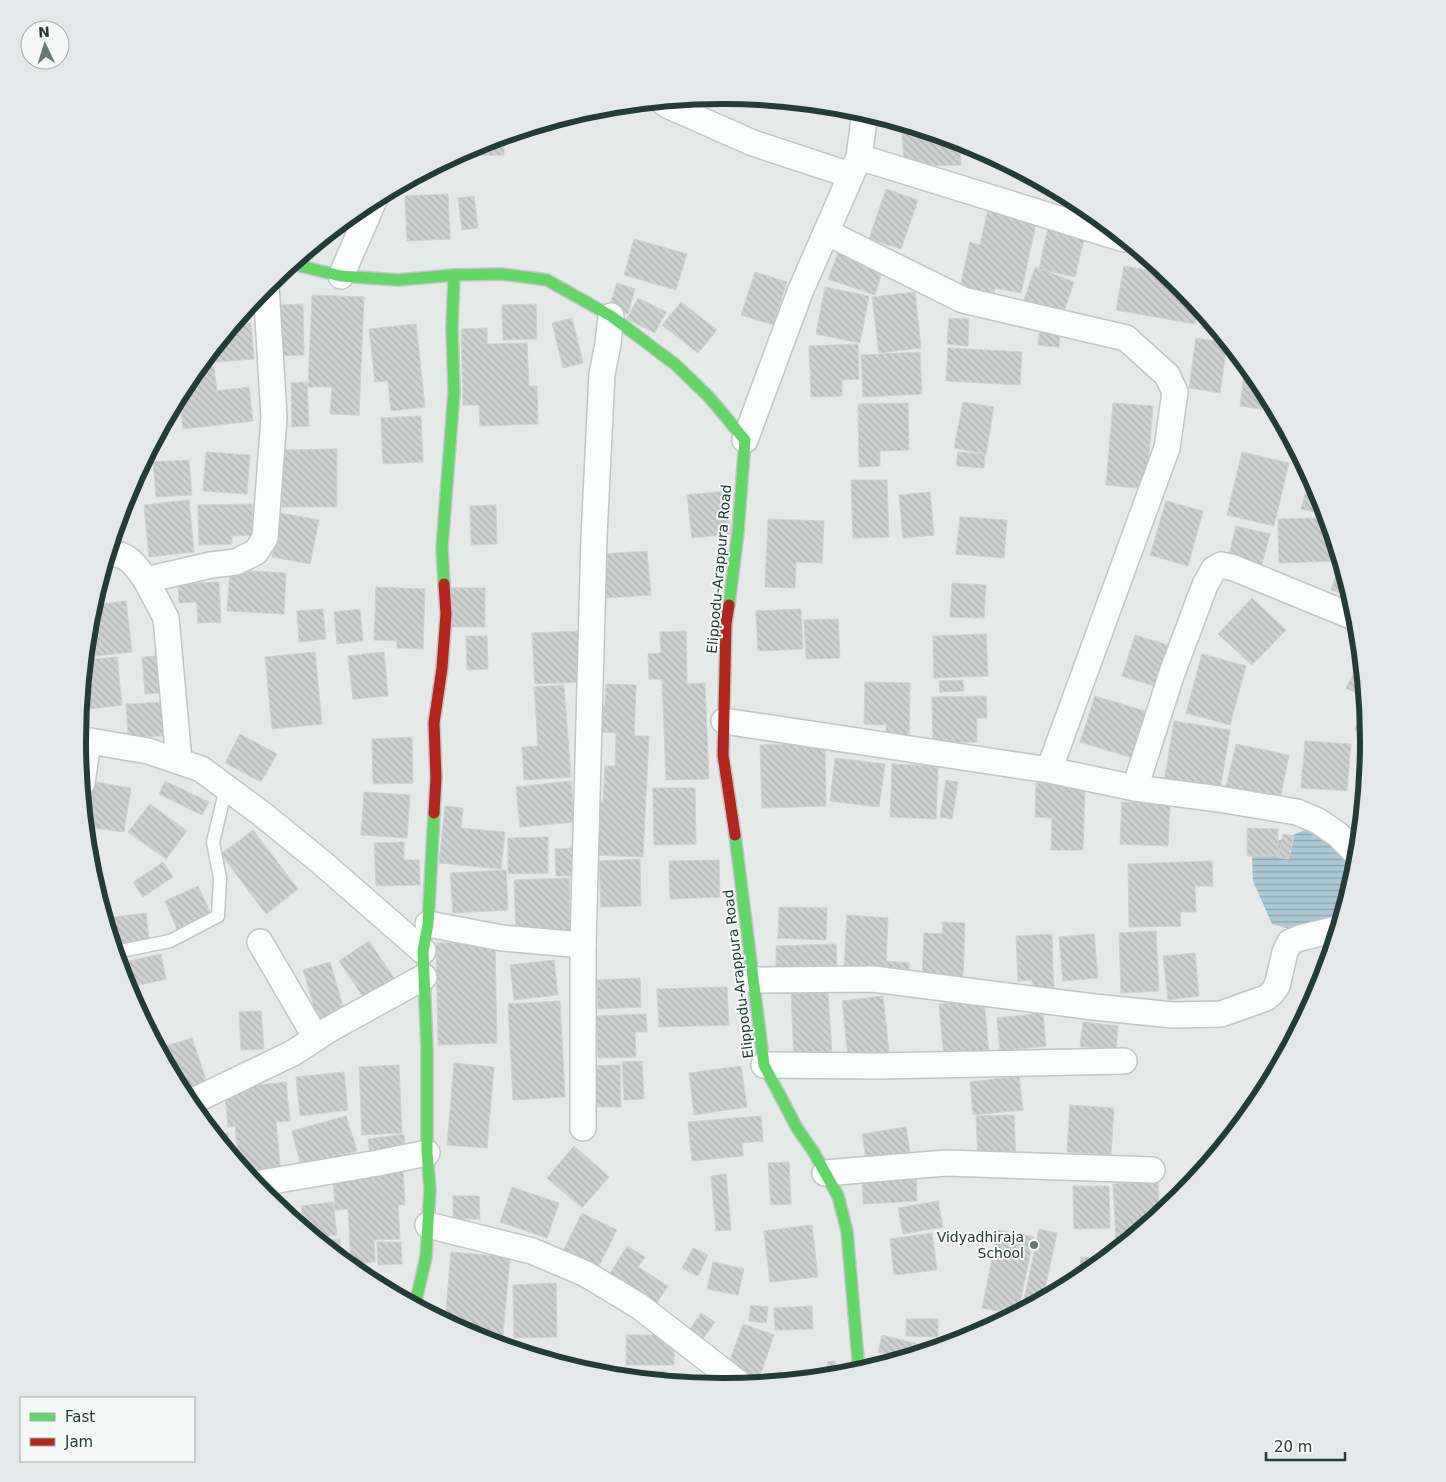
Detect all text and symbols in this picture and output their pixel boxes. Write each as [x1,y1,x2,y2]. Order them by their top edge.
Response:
north arrow [20,20,70,70]
text: N [38,24,50,40]
street label: Elippodu-Arappura Road [704,484,734,654]
street label: Elippodu-Arappura Road [720,889,756,1059]
place label: Vidyadhiraja School [937,1229,1024,1261]
marker: Vidyadhiraja School [1028,1239,1040,1251]
legend [20,1397,195,1462]
text: Fast [65,1408,95,1426]
scale bar [1266,1430,1345,1462]
text: Jam [64,1433,93,1451]
text: 20 m [1274,1438,1312,1456]

